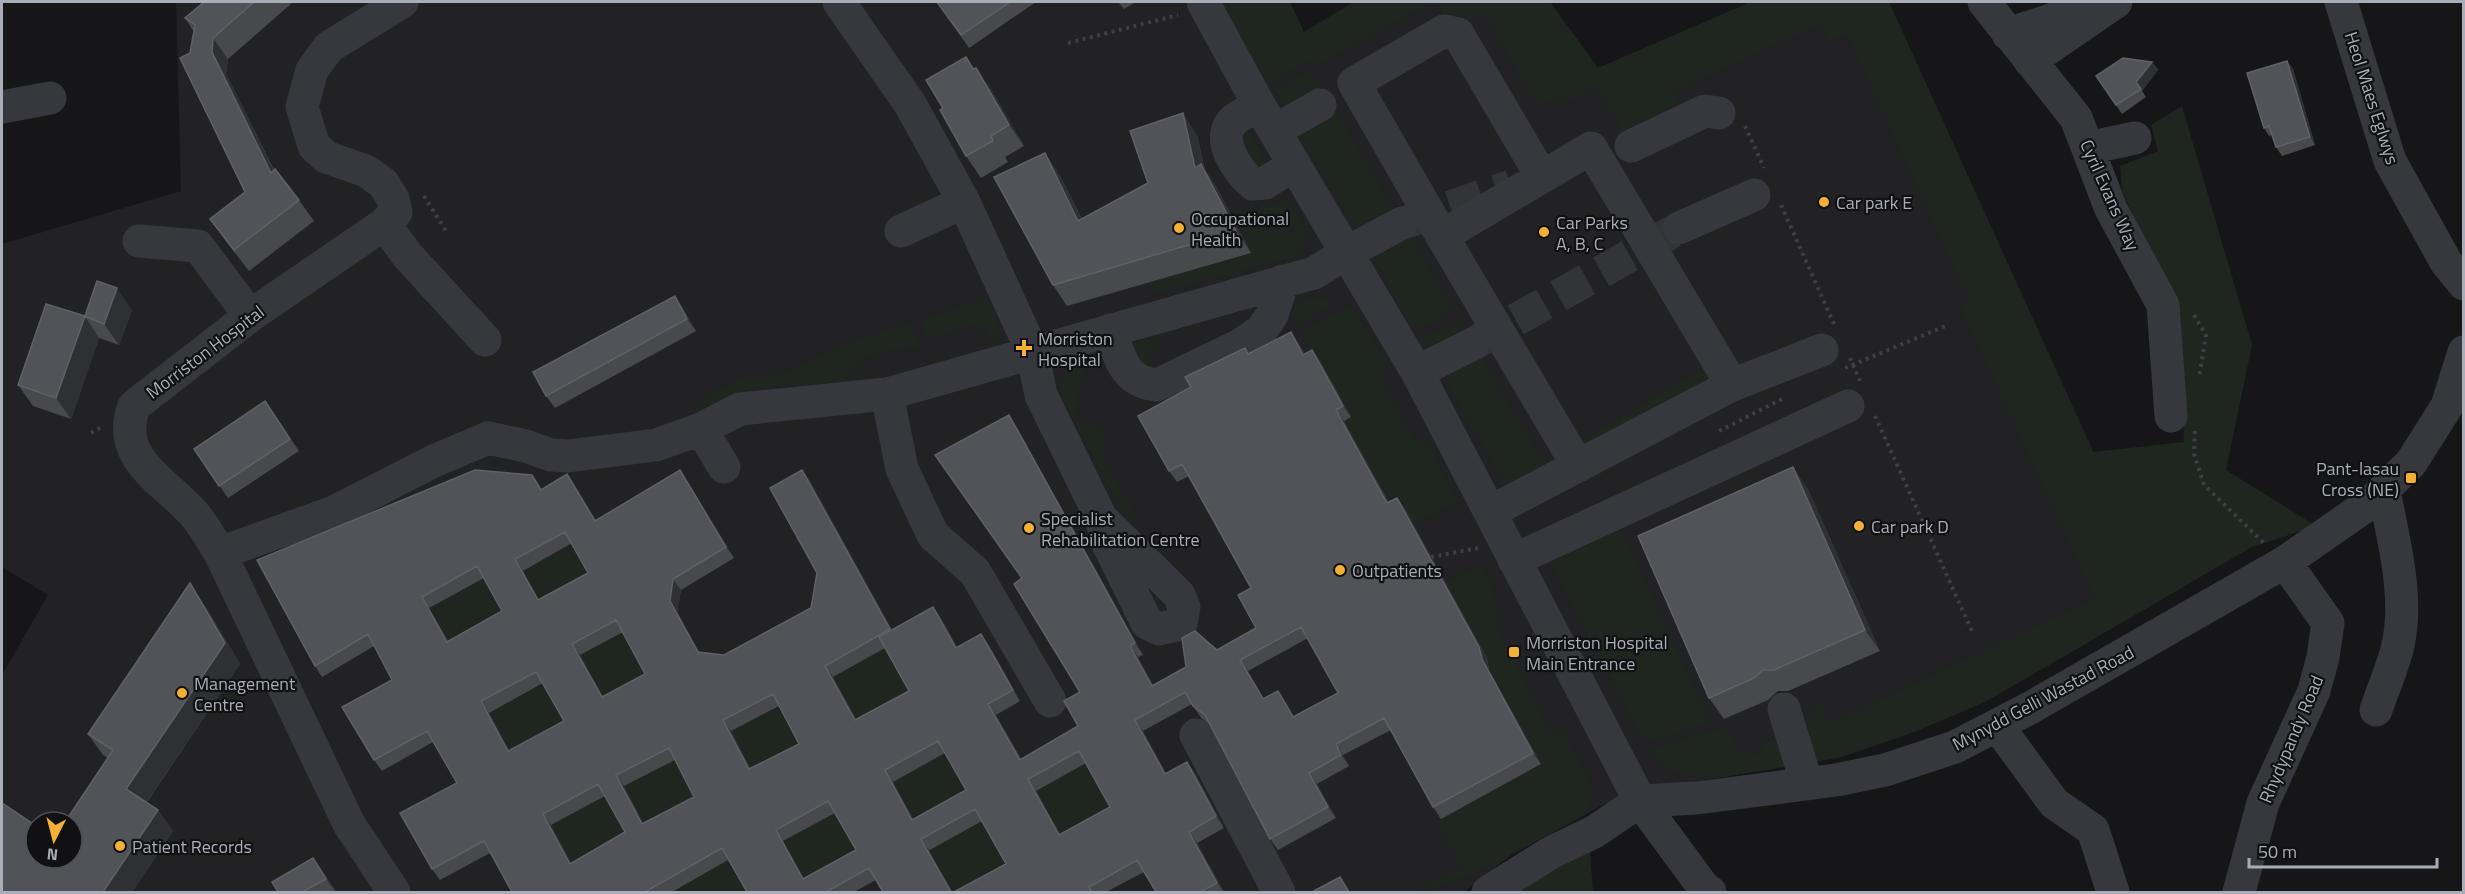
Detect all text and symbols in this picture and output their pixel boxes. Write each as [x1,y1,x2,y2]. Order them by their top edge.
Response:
street label: Heol Maes Eglwys [2338,28,2406,168]
street label: Cyril Evans Way [2073,135,2147,255]
place label: Car park E [1836,189,1912,216]
marker: Car park E [1817,195,1831,209]
place label: Occupational Health [1191,205,1289,253]
place label: Car Parks A, B, C [1556,209,1628,257]
marker: Occupational Health [1172,221,1186,235]
marker: Car Parks A, B, C [1537,225,1551,239]
street label: Morriston Hospital [140,299,270,405]
place label: Morriston Hospital [1038,325,1113,373]
marker: Morriston Hospital [1015,339,1033,357]
place label: Pant-lasau Cross (NE) [2316,455,2399,503]
marker: Pant-lasau Cross (NE) [2404,471,2418,485]
place label: Specialist Rehabilitation Centre [1041,505,1200,553]
place label: Car park D [1871,513,1949,540]
marker: Car park D [1852,519,1866,533]
marker: Specialist Rehabilitation Centre [1022,521,1036,535]
place label: Outpatients [1352,557,1442,584]
marker: Outpatients [1333,563,1347,577]
place label: Morriston Hospital Main Entrance [1526,629,1668,677]
street label: Mynydd Gelli Wastad Road [1947,639,2139,757]
marker: Morriston Hospital Main Entrance [1507,645,1521,659]
place label: Management Centre [194,670,296,718]
street label: Rhydypandy Road [2252,671,2330,807]
marker: Management Centre [175,686,189,700]
north arrow [24,810,84,870]
scale bar [2249,831,2436,869]
place label: Patient Records [132,833,252,860]
text: 50 m [2258,838,2297,865]
marker: Patient Records [113,839,127,853]
text: N [46,842,59,867]

